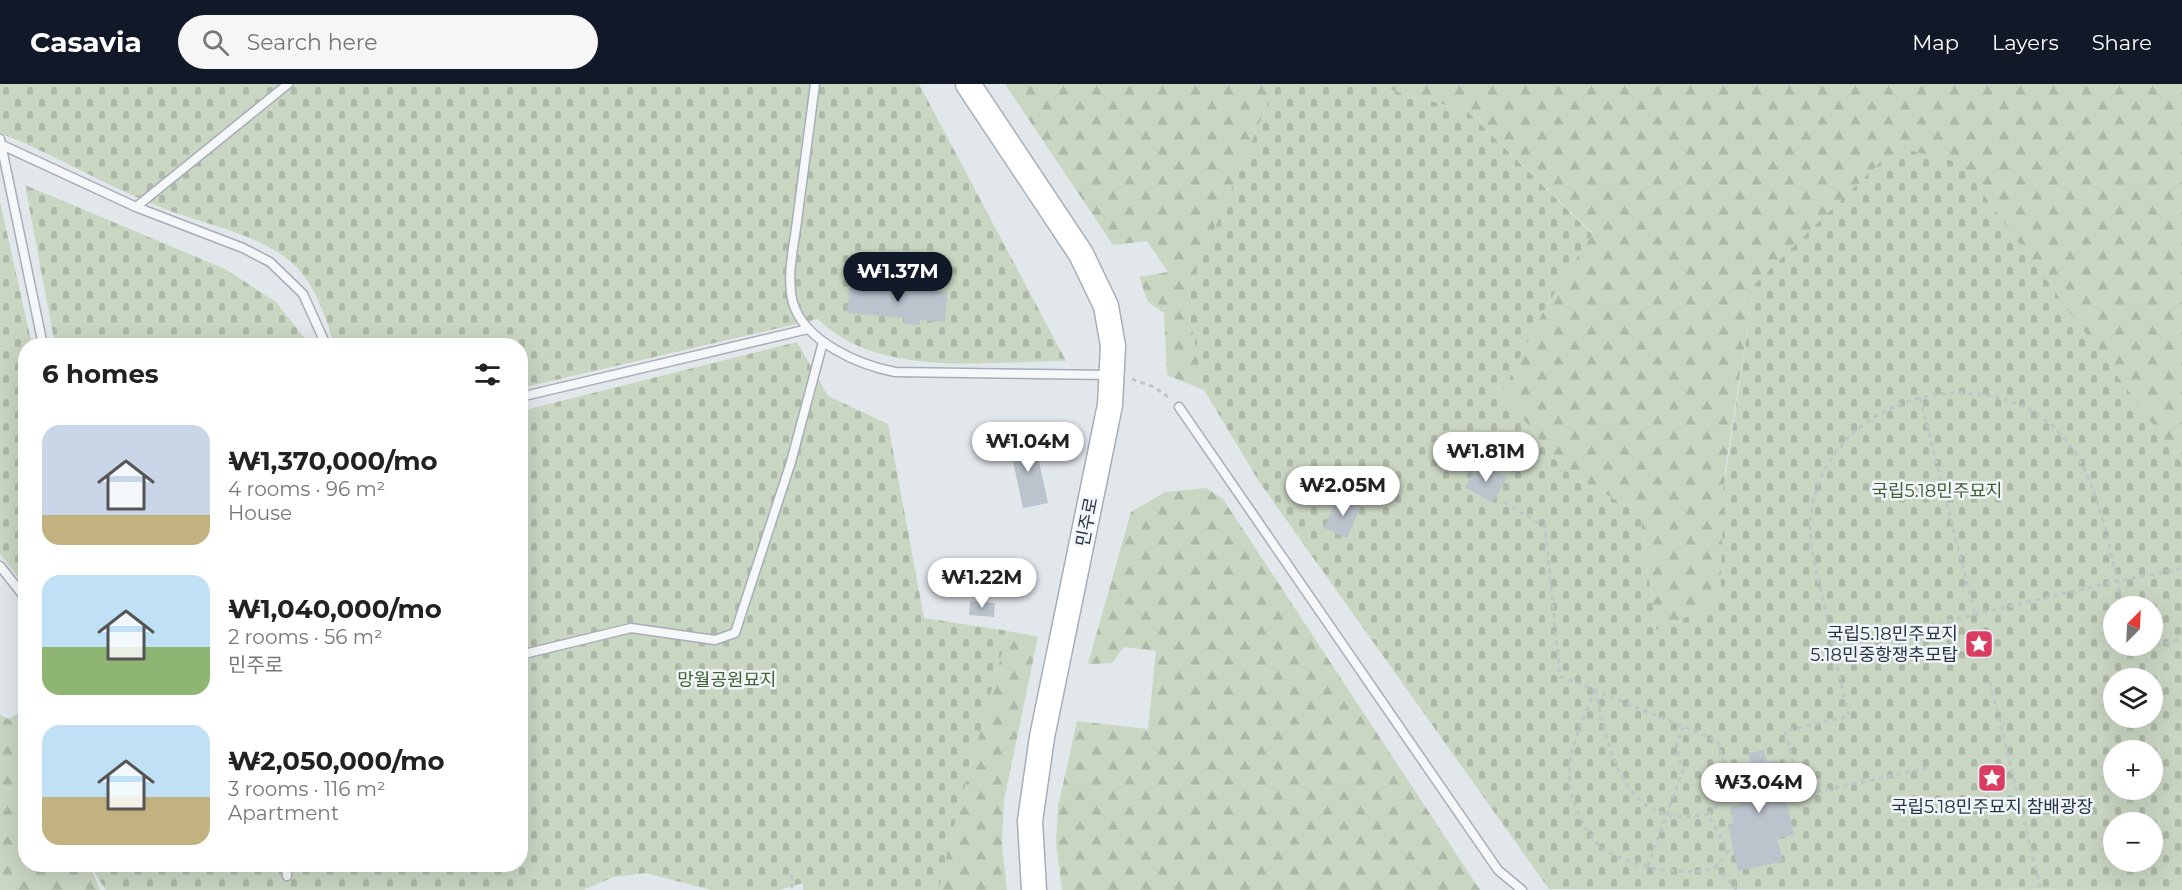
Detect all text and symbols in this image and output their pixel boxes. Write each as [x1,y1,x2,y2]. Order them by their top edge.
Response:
search box [178,15,598,69]
text: Casavia [30,25,142,59]
icon: search [199,26,232,59]
text: Search here [247,29,378,56]
text: Map [1912,30,1959,55]
text: Layers [1992,30,2059,55]
text: Share [2092,30,2152,55]
pin: ₩1.37M [849,252,947,303]
text: ₩1.37M [857,259,939,283]
text: 6 homes [42,358,159,390]
icon: filters [471,358,504,391]
pin: ₩1.04M [979,422,1077,473]
text: ₩1.04M [986,429,1070,453]
pin: ₩1.81M [1437,432,1535,483]
text: ₩1.81M [1447,439,1525,463]
text: ₩1,370,000/mo [228,445,438,477]
icon: home [90,449,162,521]
pin: ₩2.05M [1294,466,1392,517]
text: ₩2.05M [1300,473,1386,497]
text: 4 rooms · 96 m² [228,477,385,501]
park label: 국립5.18민주묘지 [1871,480,2003,502]
street label: 민주로 [1071,496,1103,548]
text: House [228,501,292,525]
pin: ₩1.22M [933,558,1031,609]
text: ₩1.22M [942,565,1022,589]
text: ₩1,040,000/mo [228,593,442,625]
north arrow [2103,596,2163,656]
map controls [2103,596,2163,872]
icon: home [90,599,162,671]
place label: 국립5.18민주묘지 5.18민중항쟁추모탑 [1810,623,1958,666]
text: 2 rooms · 56 m² [228,625,383,649]
place icon: 국립5.18민주묘지 5.18민중항쟁추모탑 [1963,628,1995,660]
text: 민주로 [228,653,283,677]
button: layers [2103,668,2163,728]
park label: 망월공원묘지 [677,669,777,691]
button: + [2103,740,2163,800]
text: ₩2,050,000/mo [228,745,445,777]
icon: home [90,749,162,821]
place icon: 국립5.18민주묘지 참배광장 [1976,762,2008,794]
pin: ₩3.04M [1710,763,1808,814]
text: ₩3.04M [1715,770,1803,794]
text: 3 rooms · 116 m² [228,777,386,801]
place label: 국립5.18민주묘지 참배광장 [1891,796,2093,818]
text: Apartment [228,801,339,825]
button: − [2103,812,2163,872]

